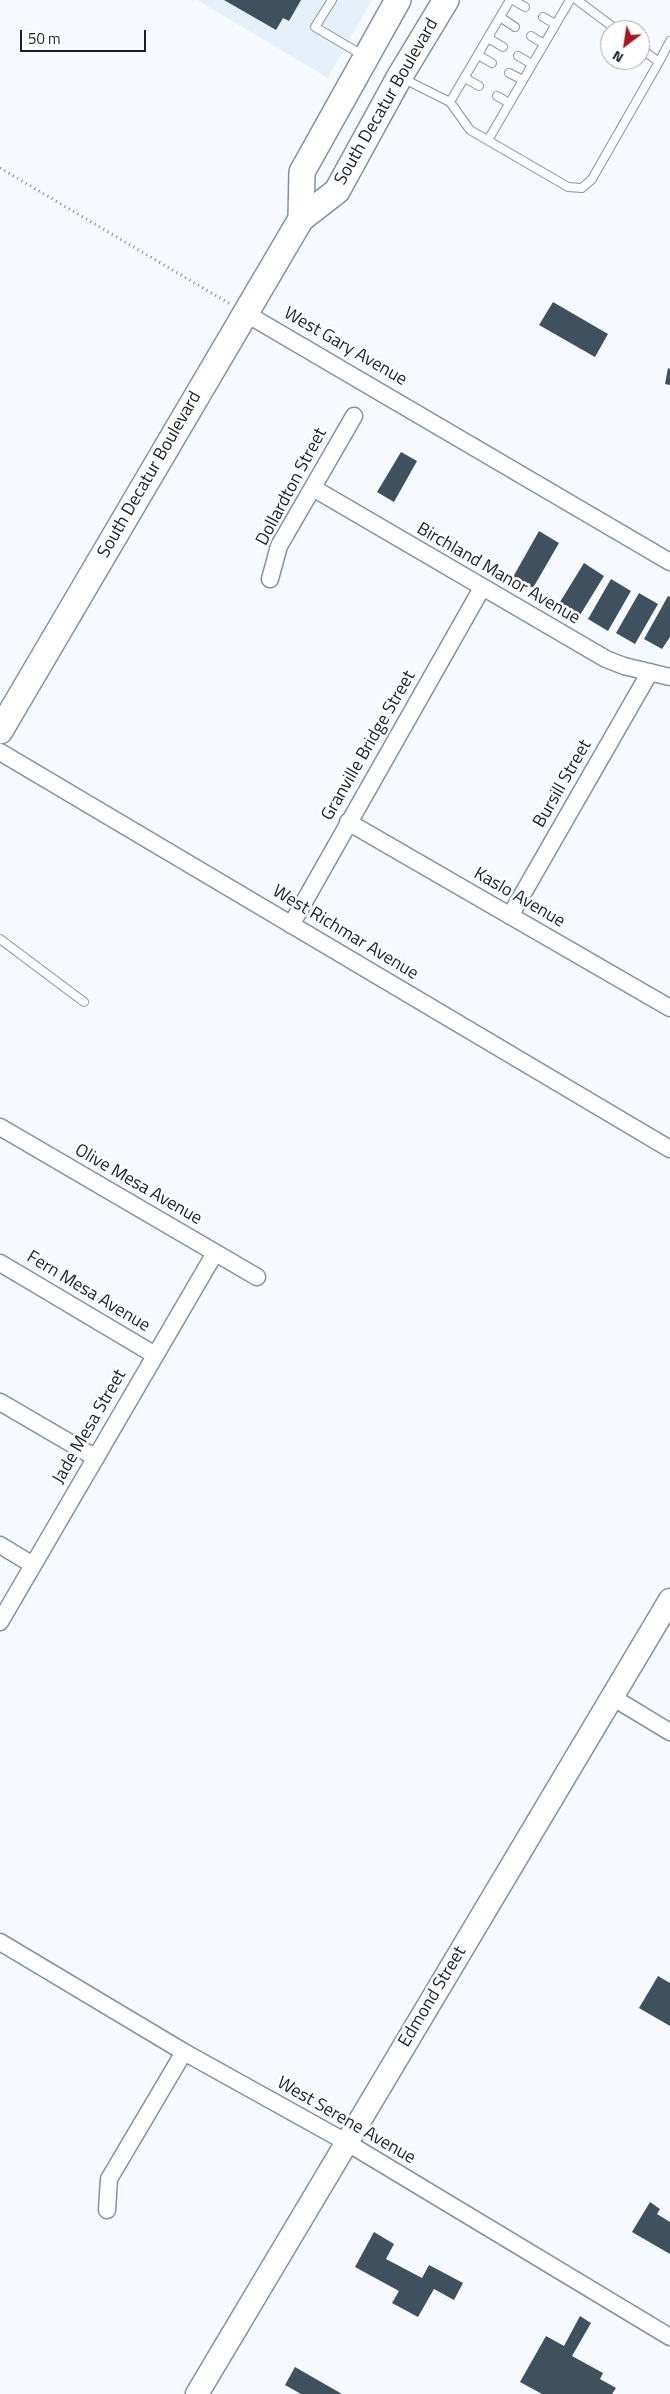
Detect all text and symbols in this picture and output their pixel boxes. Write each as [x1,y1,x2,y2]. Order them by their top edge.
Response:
street label: South Decatur Boulevard [330,15,444,189]
scale bar [22,20,149,52]
north arrow [600,20,650,70]
text: 50 m [28,27,61,50]
text: N [608,46,627,69]
street label: West Gary Avenue [280,303,410,391]
street label: South Decatur Boulevard [93,388,207,562]
street label: Dollardton Street [252,425,332,549]
street label: Birchland Manor Avenue [413,518,583,630]
street label: Granville Bridge Street [317,667,421,825]
street label: Bursill Street [529,736,597,832]
street label: Kaslo Avenue [470,863,568,933]
street label: West Richmar Avenue [268,881,422,985]
street label: Olive Mesa Avenue [71,1140,205,1230]
street label: Fern Mesa Avenue [22,1247,154,1337]
street label: Jade Mesa Street [48,1366,132,1488]
street label: Edmond Street [395,1943,471,2051]
street label: West Serene Avenue [273,2073,419,2169]

